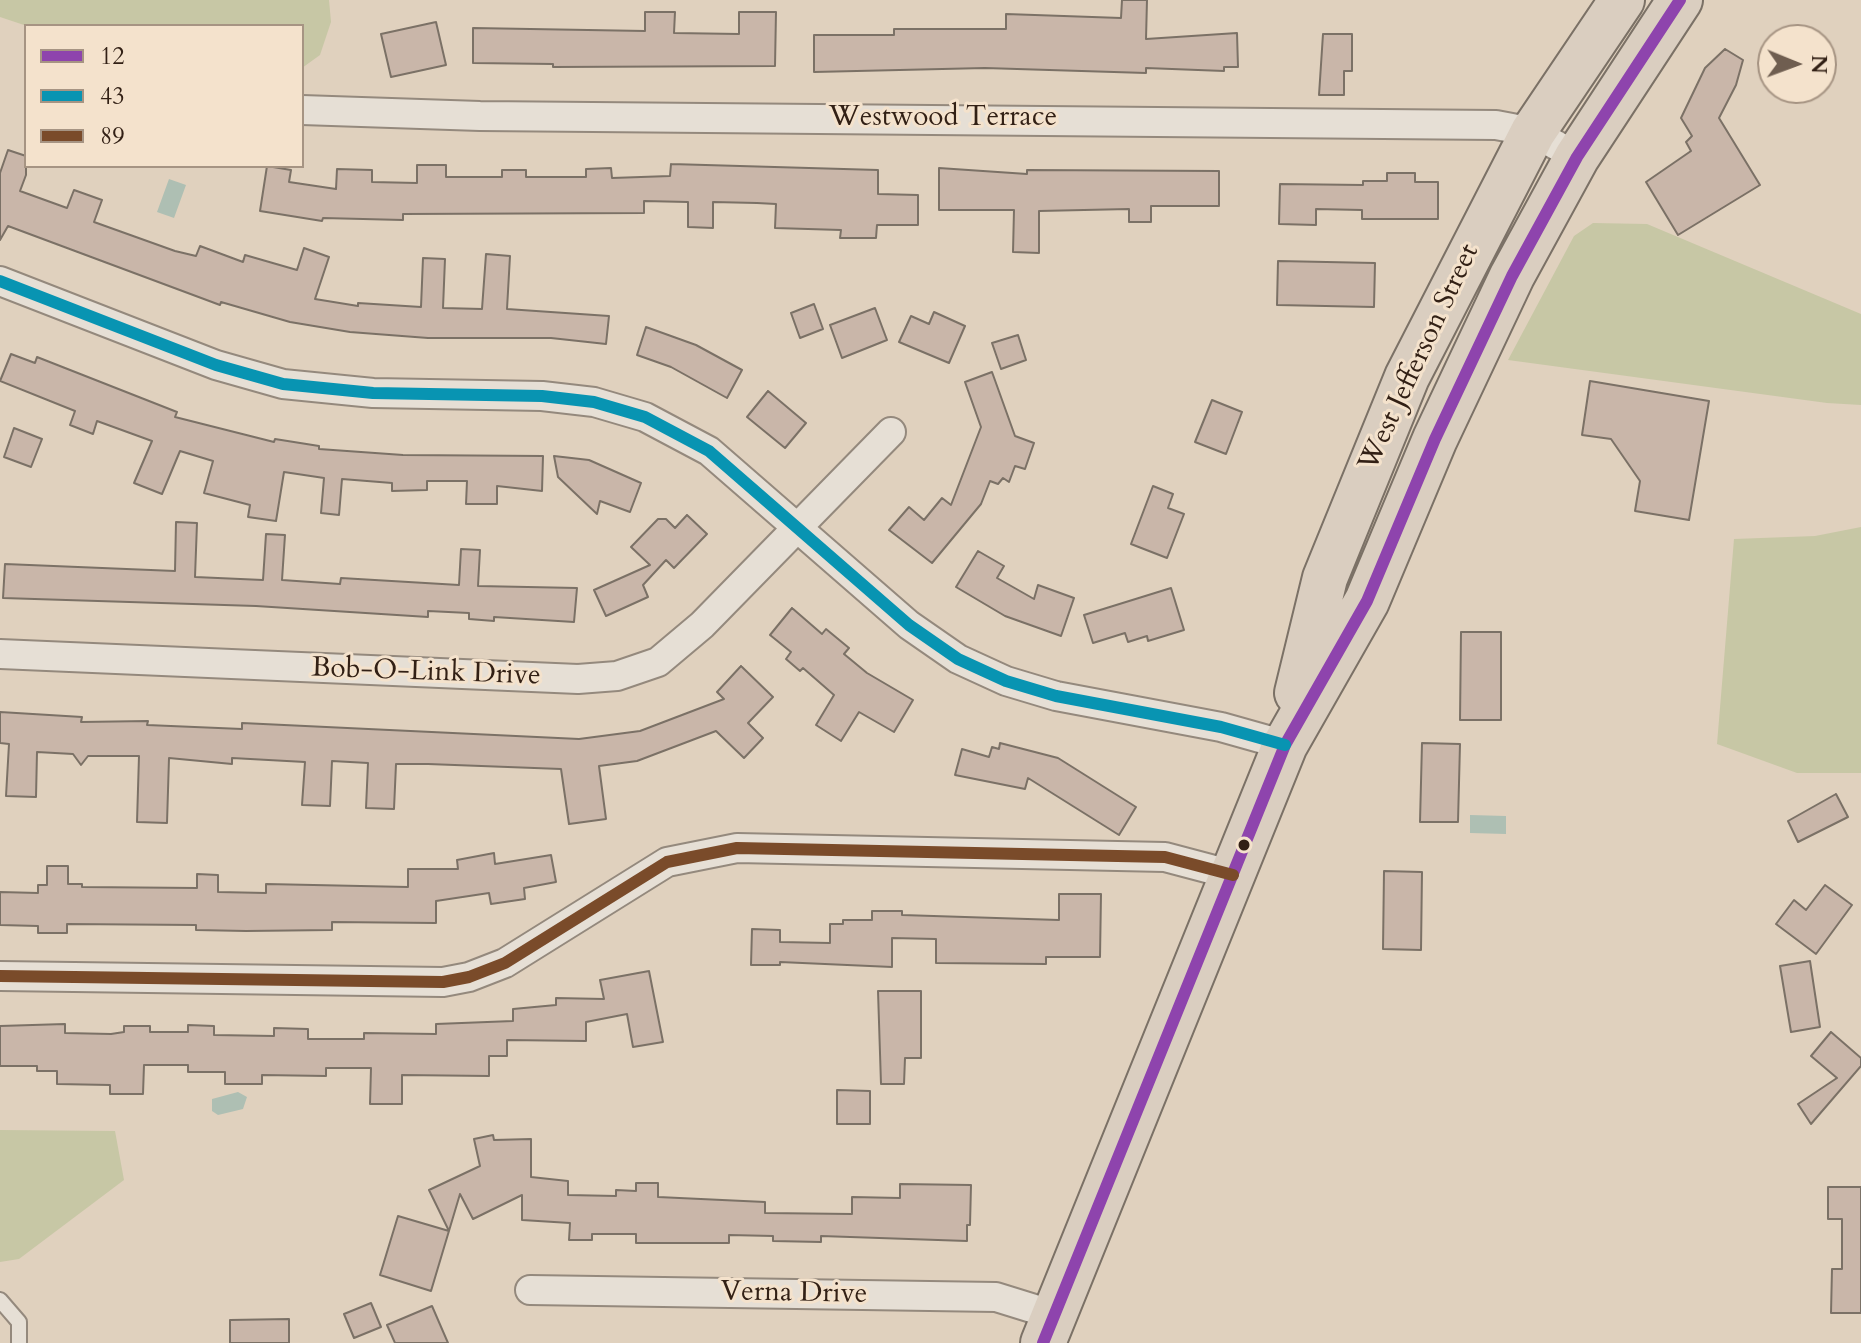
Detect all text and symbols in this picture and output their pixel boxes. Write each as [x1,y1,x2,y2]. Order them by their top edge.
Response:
legend [24,24,304,168]
north arrow [1757,24,1837,104]
text: 12 [100,40,125,73]
text: N [1804,55,1834,74]
text: 43 [100,80,125,113]
street label: Westwood Terrace [829,102,1057,136]
text: 89 [100,120,125,153]
street label: West Jefferson Street [1353,239,1487,477]
street label: Bob-O-Link Drive [311,652,541,694]
unlabelled marker [1236,837,1252,853]
street label: Verna Drive [720,1276,868,1312]

